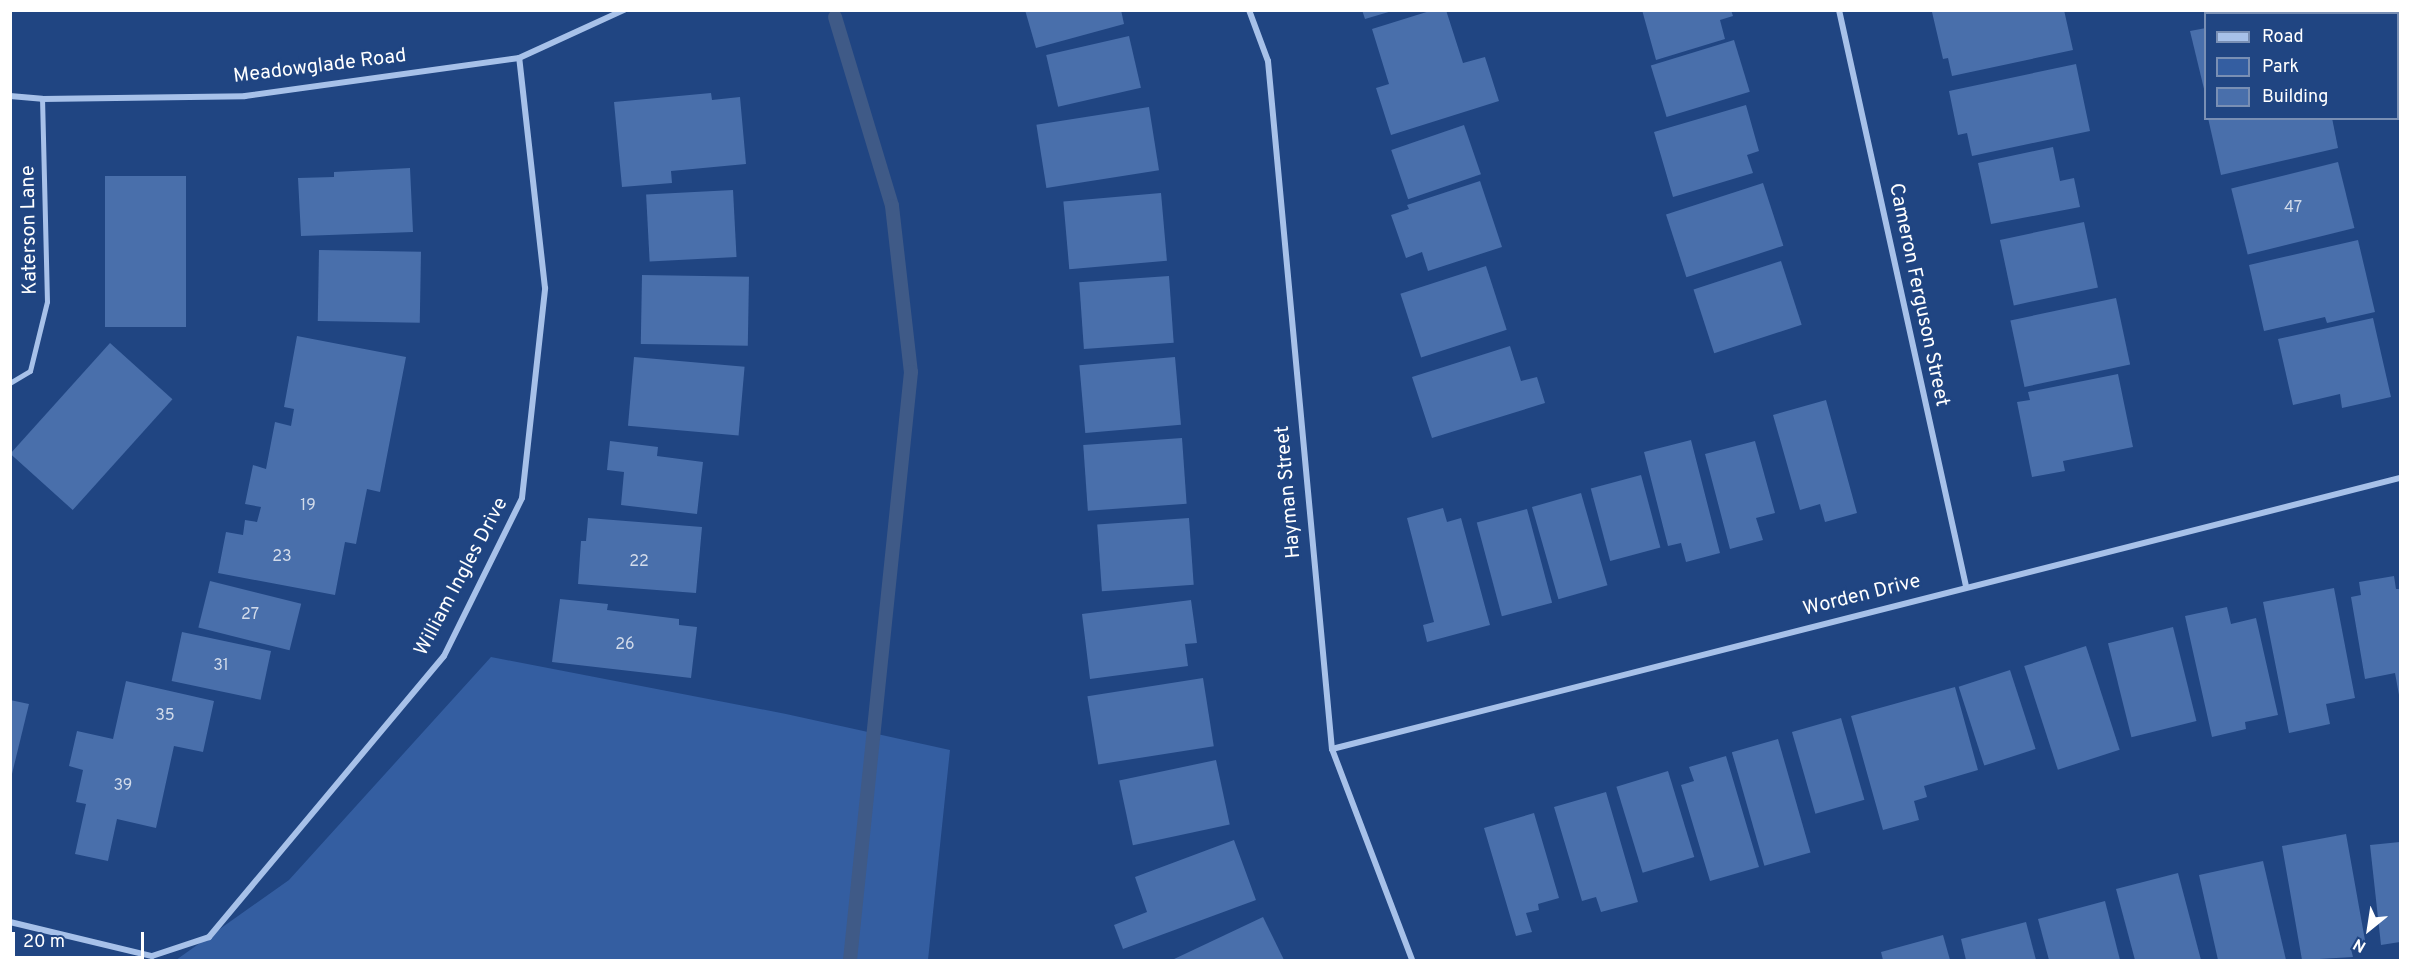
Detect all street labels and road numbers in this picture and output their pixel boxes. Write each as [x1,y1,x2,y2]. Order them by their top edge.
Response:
street label: Meadowglade Road [232,44,408,90]
street label: Katerson Lane [17,165,43,295]
street label: Cameron Ferguson Street [1883,181,1953,409]
street label: Hayman Street [1271,424,1307,560]
street label: William Ingles Drive [410,494,514,660]
street label: Worden Drive [1801,570,1923,622]

